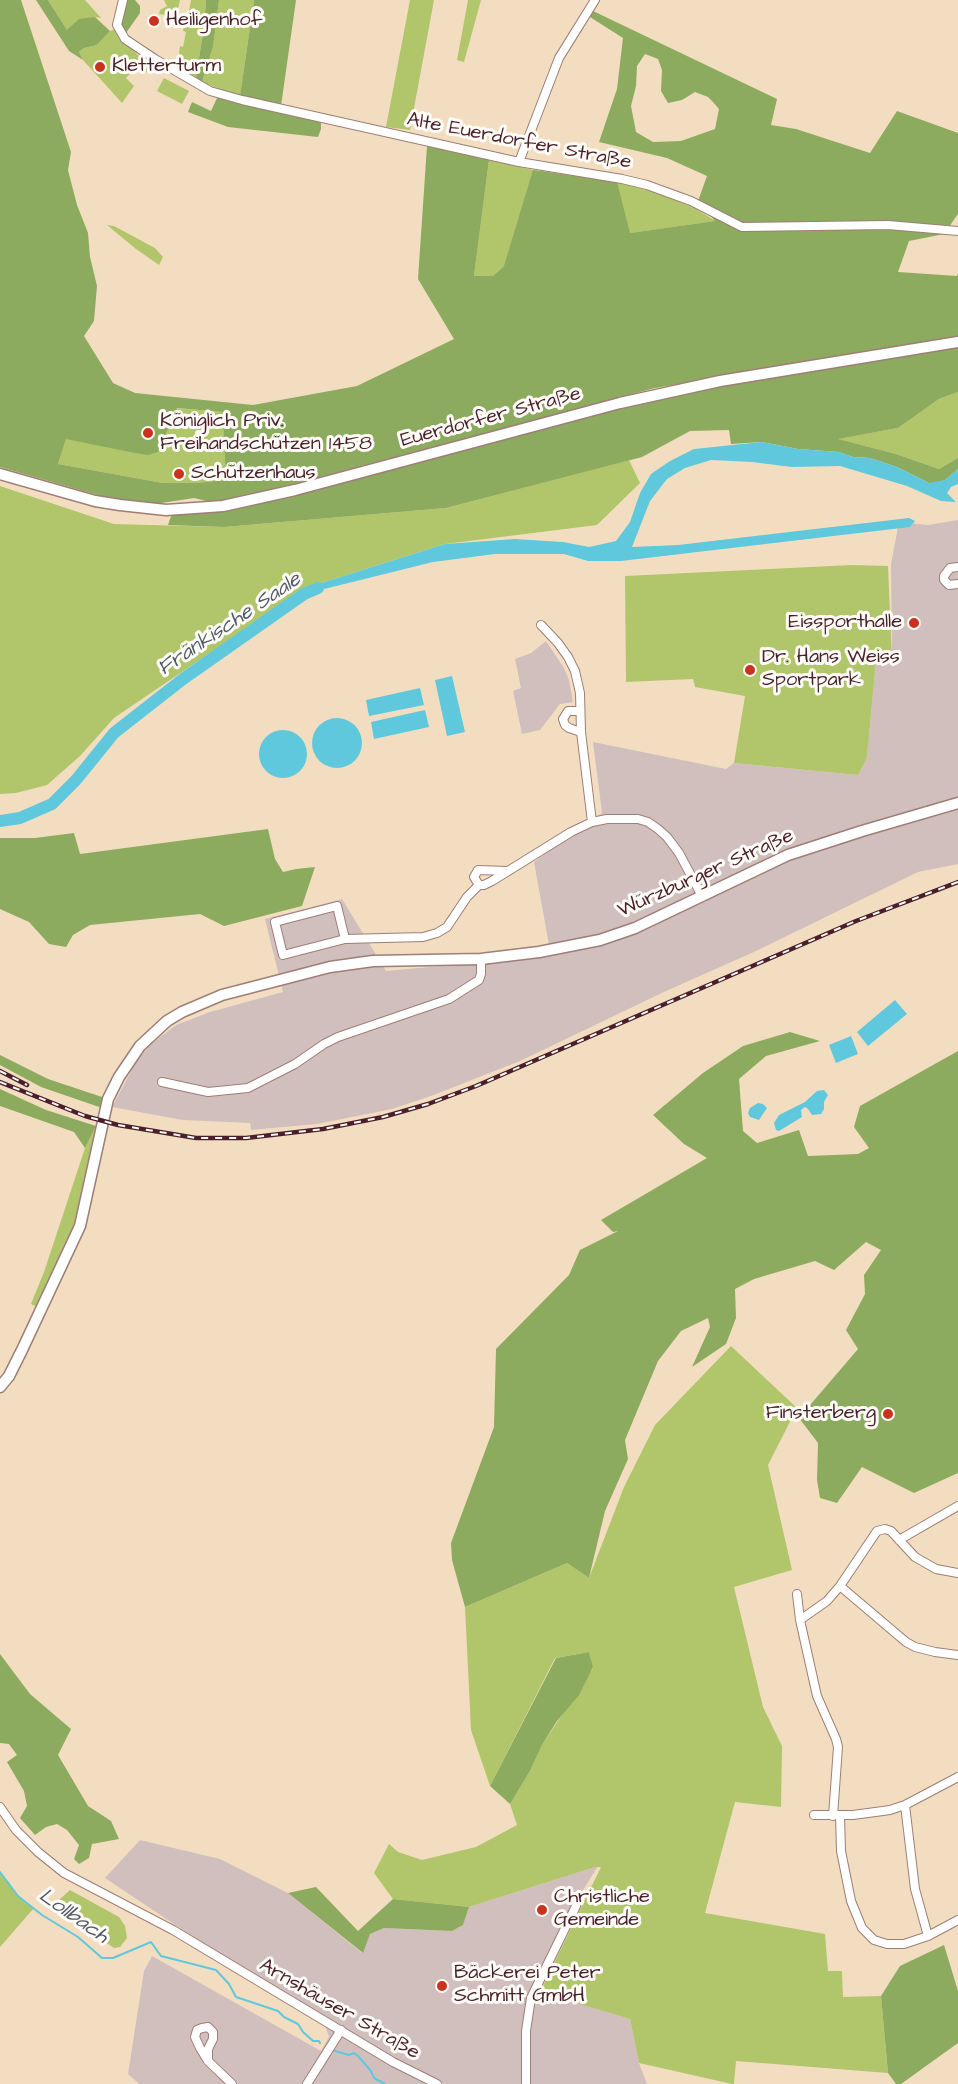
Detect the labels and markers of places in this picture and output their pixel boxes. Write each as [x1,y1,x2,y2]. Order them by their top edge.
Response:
place label: Heiligenhof [166,9,262,33]
marker: Heiligenhof [147,14,161,28]
place label: Kletterturm [112,55,221,79]
marker: Kletterturm [93,60,107,74]
place label: Königlich Priv. Freihandschützen 1458 [160,410,372,457]
marker: Königlich Priv. Freihandschützen 1458 [141,426,155,440]
place label: Schützenhaus [191,462,316,486]
marker: Schützenhaus [172,467,186,481]
place label: Eissporthalle [788,611,902,635]
marker: Eissporthalle [907,616,921,630]
place label: Dr. Hans Weiss Sportpark [762,646,900,693]
marker: Dr. Hans Weiss Sportpark [743,663,757,677]
place label: Finsterberg [766,1402,876,1426]
marker: Finsterberg [881,1407,895,1421]
place label: Christliche Gemeinde [554,1886,650,1933]
marker: Christliche Gemeinde [535,1903,549,1917]
place label: Bäckerei Peter Schmitt GmbH [454,1962,601,2009]
marker: Bäckerei Peter Schmitt GmbH [435,1979,449,1993]

